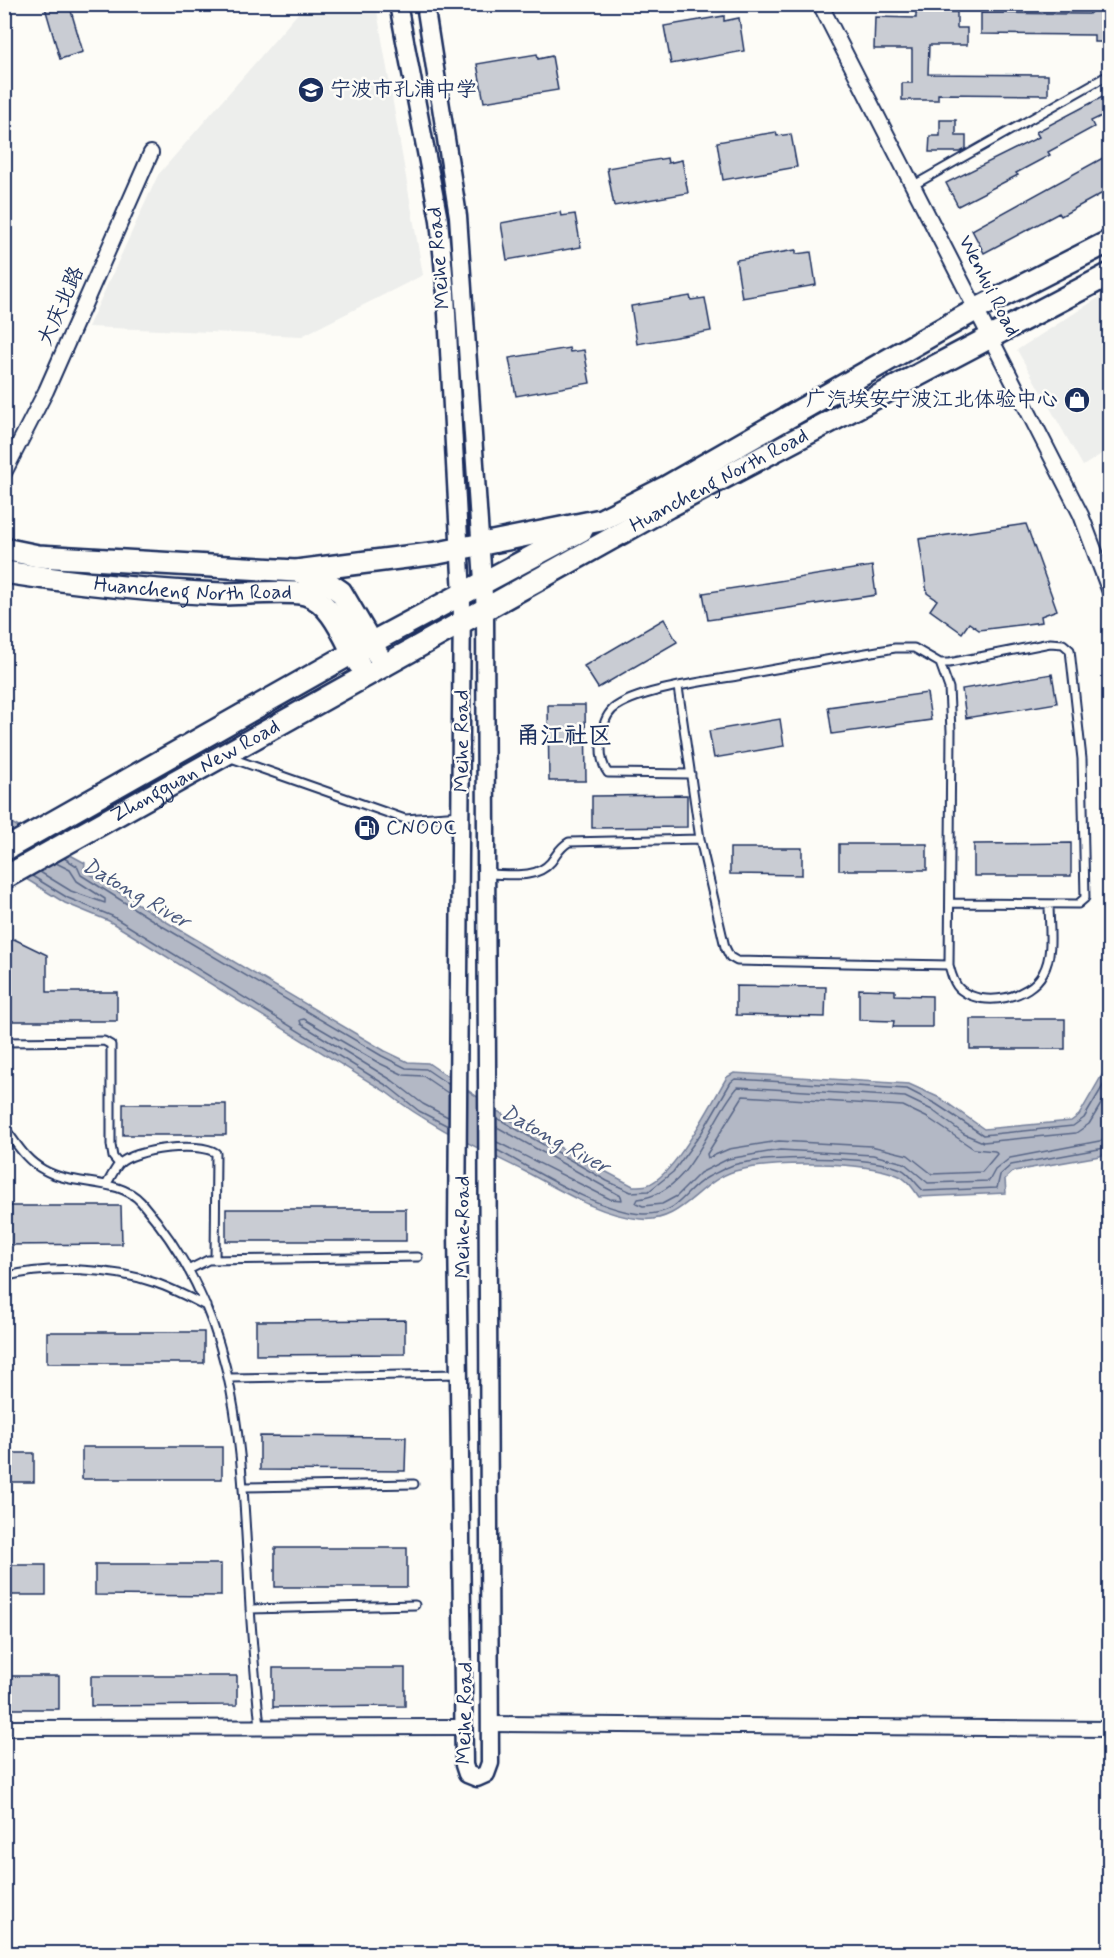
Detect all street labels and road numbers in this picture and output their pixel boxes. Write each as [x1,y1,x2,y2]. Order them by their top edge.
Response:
street label: Meihe Road [421,206,457,310]
street label: Wenhui Road [951,230,1027,342]
street label: 大庆北路 [31,262,91,350]
street label: Huancheng North Road [625,422,813,540]
street label: Huancheng North Road [92,570,292,608]
street label: Meihe Road [448,690,476,792]
street label: Zhongguan New Road [106,713,285,830]
street label: Meihe Road [449,1176,477,1278]
street label: Meihe Road [450,1661,480,1765]

